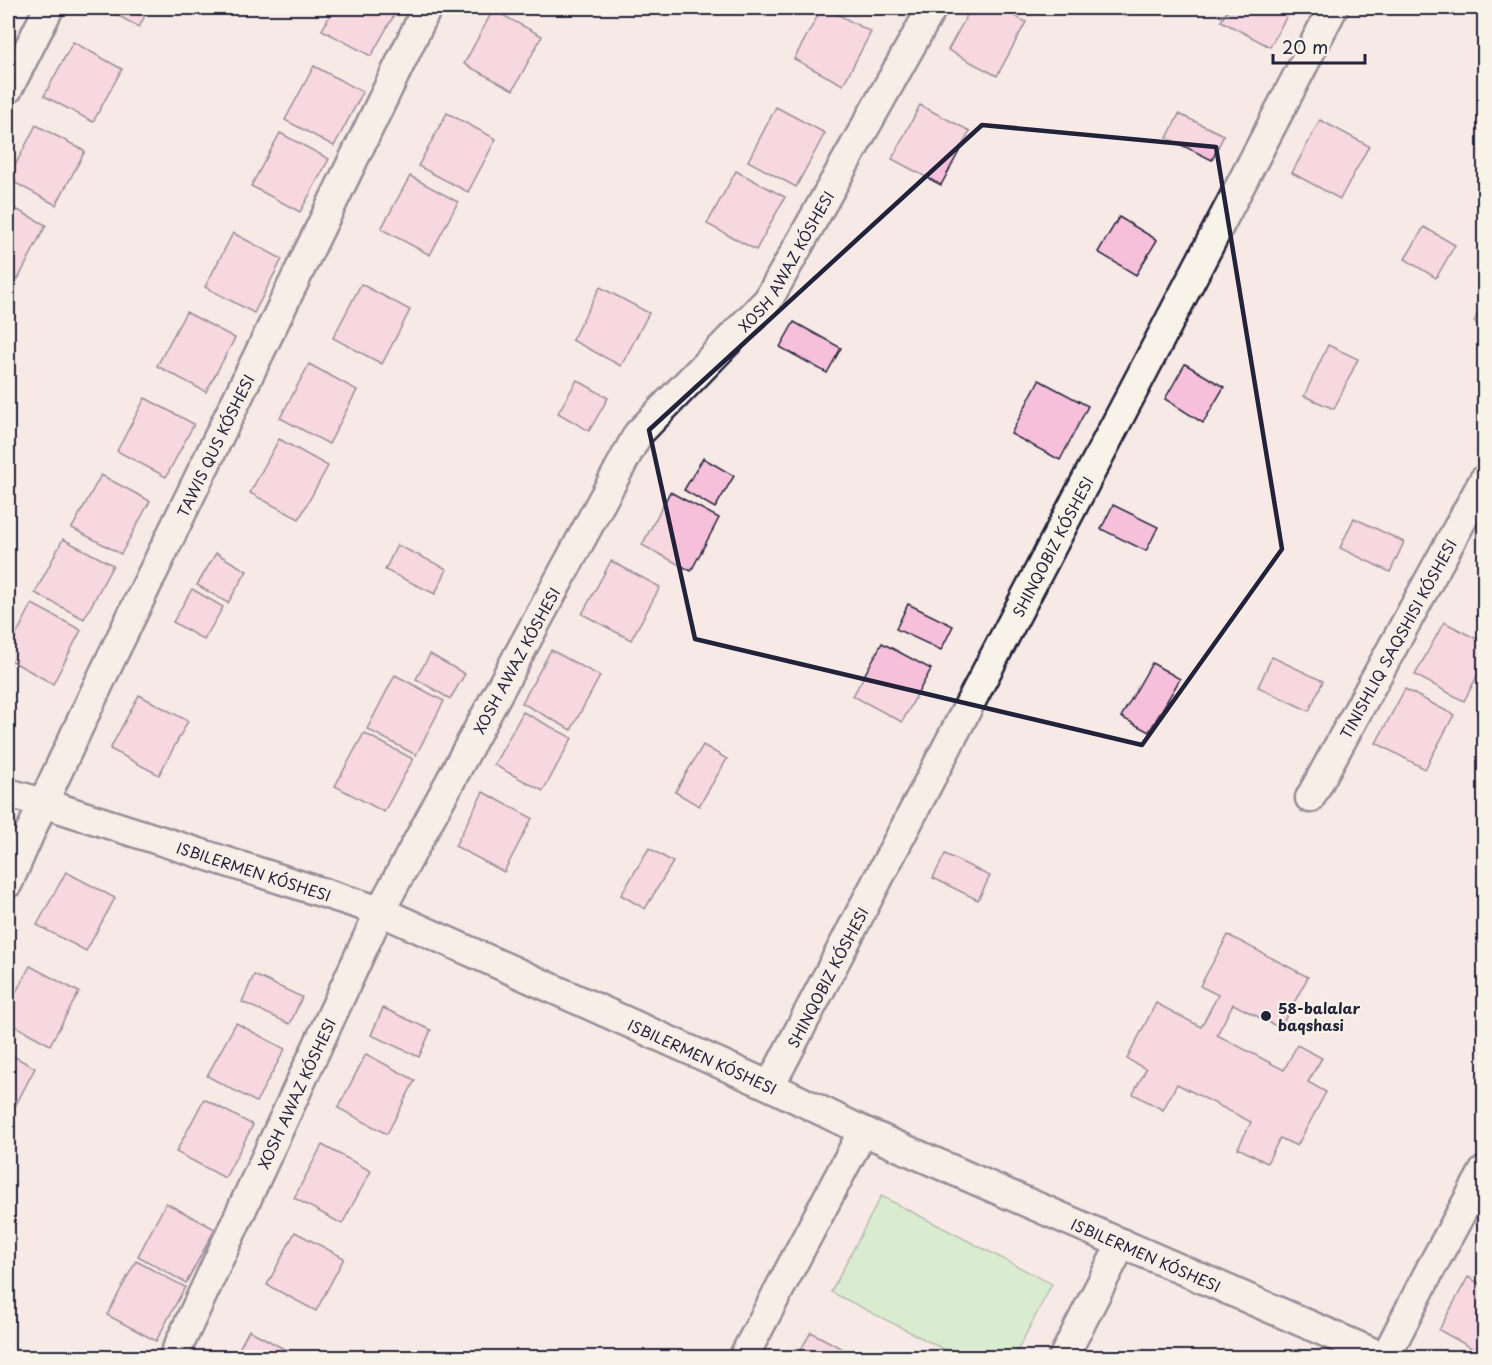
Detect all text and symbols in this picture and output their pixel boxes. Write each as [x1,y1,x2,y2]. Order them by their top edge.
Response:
scale bar [1273,27,1364,65]
text: 20 m [1282,33,1328,60]
street label: XOSH AWAZ KÓSHESI [732,186,839,336]
street label: TAWIS QUS KÓSHESI [170,370,259,521]
street label: SHINQOBIZ KÓSHESI [1006,472,1098,621]
street label: TINISHLIQ SAQSHISI KÓSHESI [1333,534,1461,742]
street label: XOSH AWAZ KÓSHESI [467,583,565,737]
street label: ISBILERMEN KÓSHESI [174,835,334,906]
street label: SHINQOBIZ KÓSHESI [781,903,873,1051]
place label: 58-balalar baqshasi [1278,996,1361,1036]
marker: 58-balalar baqshasi [1259,1009,1273,1023]
street label: ISBILERMEN KÓSHESI [624,1012,781,1099]
street label: XOSH AWAZ KÓSHESI [251,1014,341,1172]
street label: ISBILERMEN KÓSHESI [1068,1212,1225,1297]

